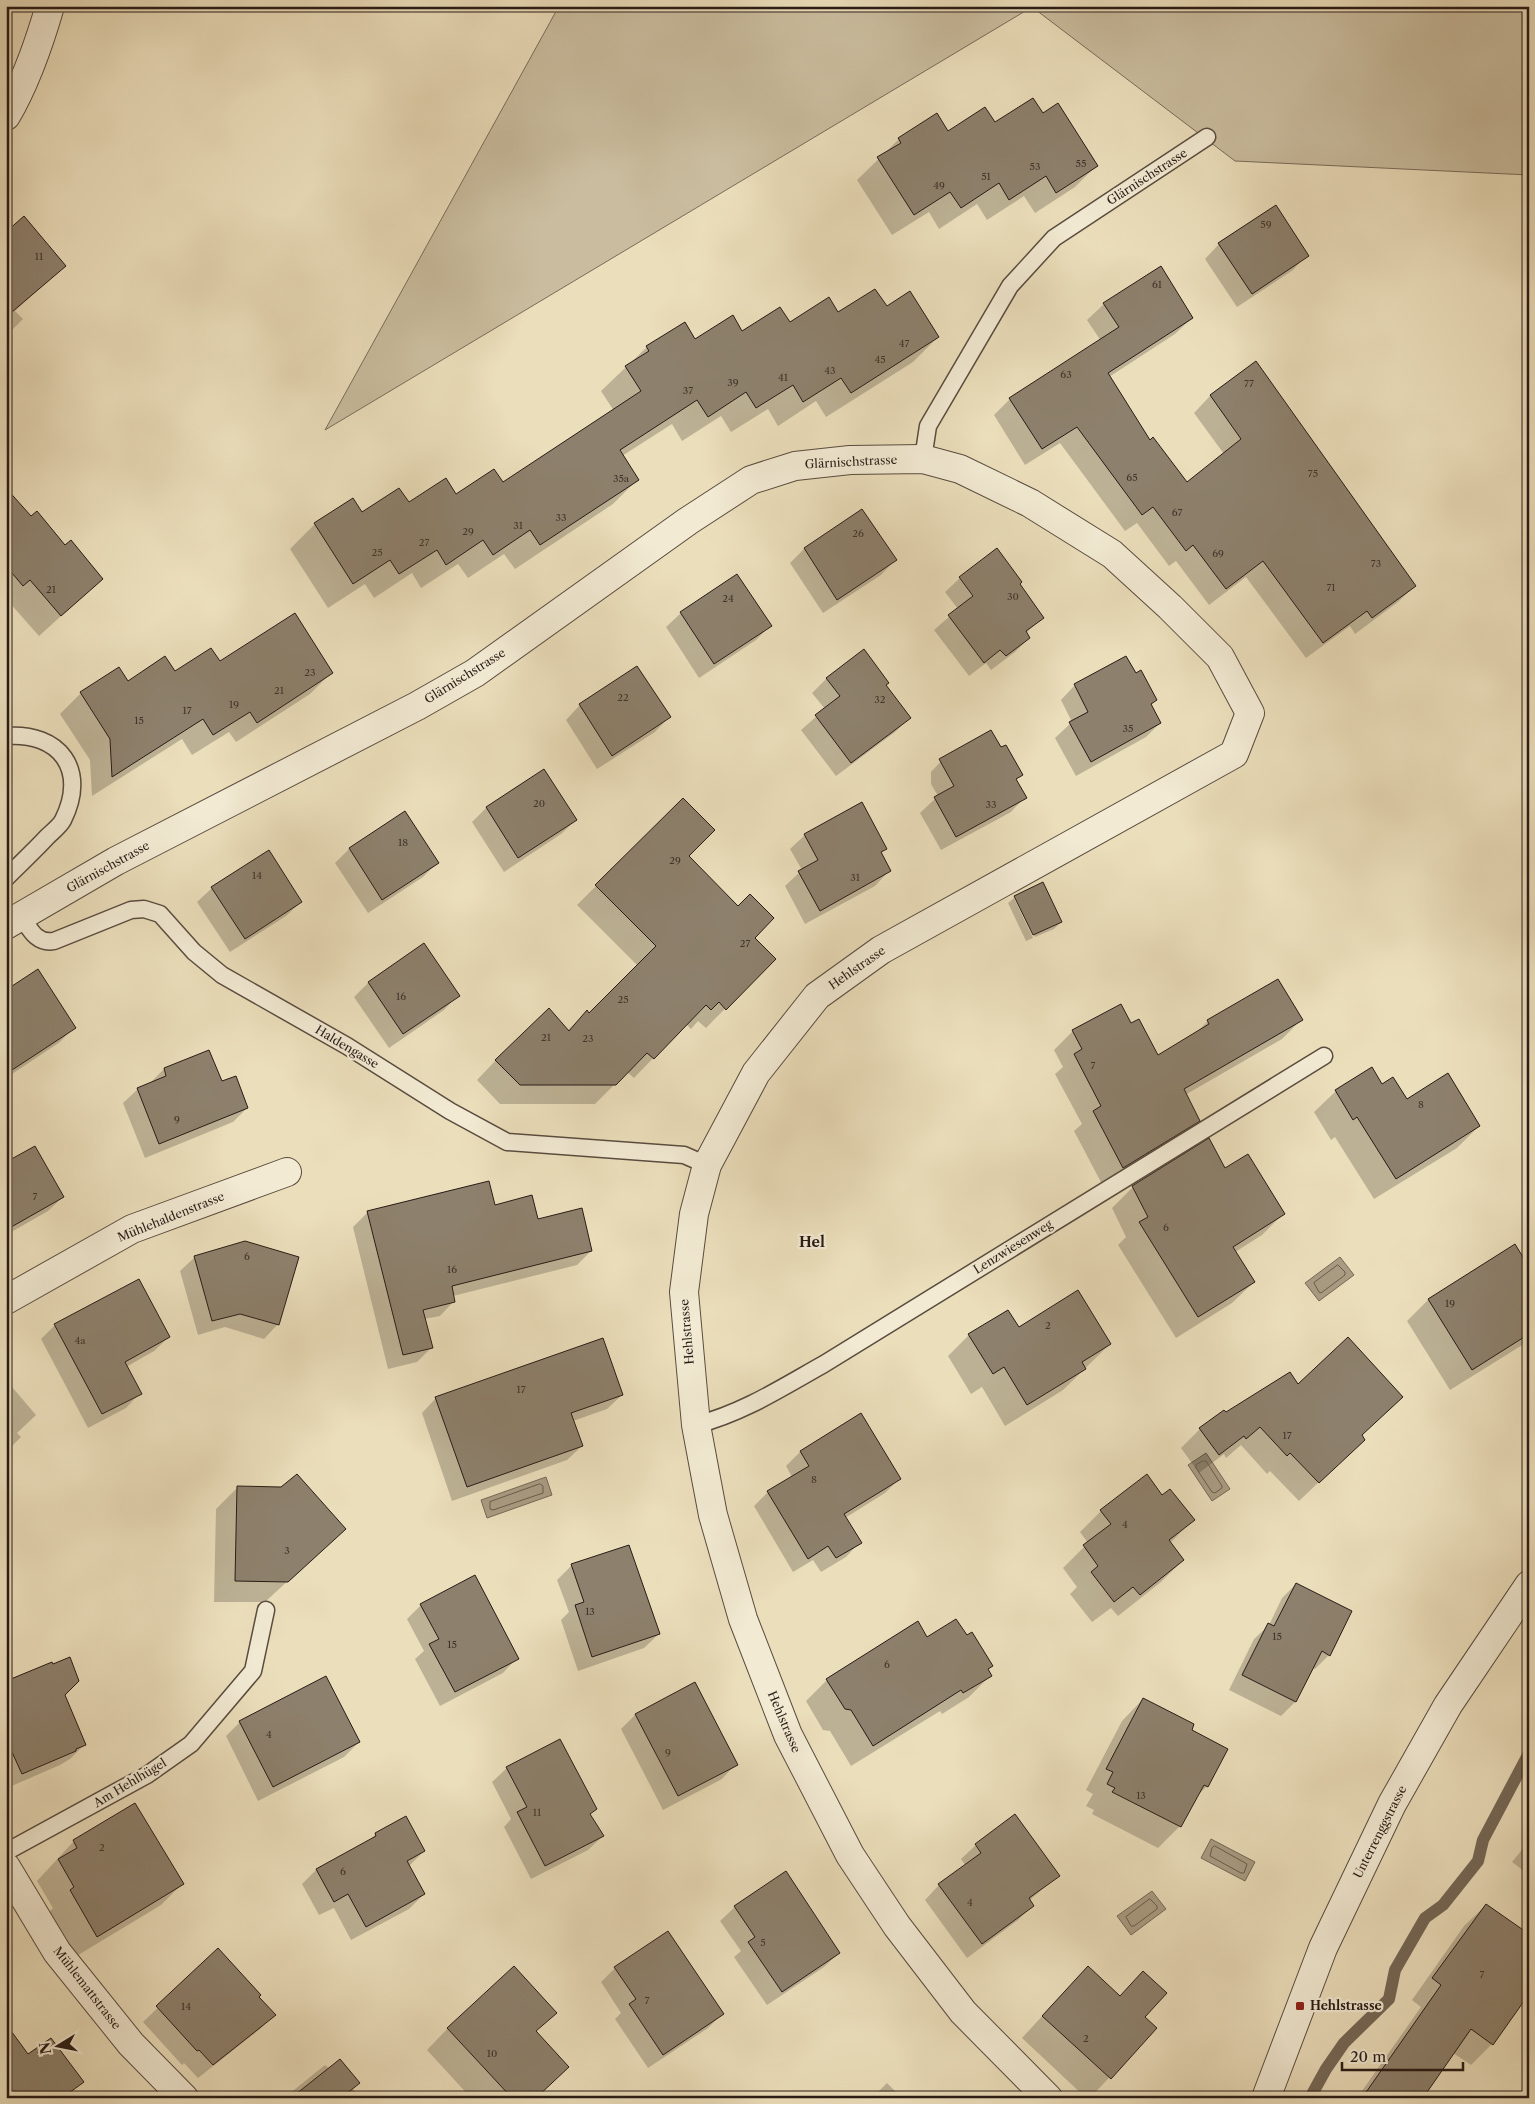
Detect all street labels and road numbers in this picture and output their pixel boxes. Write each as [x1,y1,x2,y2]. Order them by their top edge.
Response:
street label: Glärnischstrasse [1104,145,1190,208]
street label: Glärnischstrasse [804,452,898,471]
street label: Glärnischstrasse [421,645,508,707]
street label: Glärnischstrasse [64,837,152,896]
street label: Hehlstrasse [826,942,888,993]
street label: Haldengasse [313,1022,382,1072]
street label: Mühlehaldenstrasse [115,1188,227,1245]
street label: Lenzwiesenweg [970,1216,1056,1277]
street label: Hehlstrasse [676,1298,697,1365]
street label: Hehlstrasse [765,1689,804,1755]
street label: Am Hehlhügel [90,1755,169,1811]
street label: Unterrenggstrasse [1350,1783,1410,1881]
street label: Mühlemattstrasse [50,1943,125,2032]

